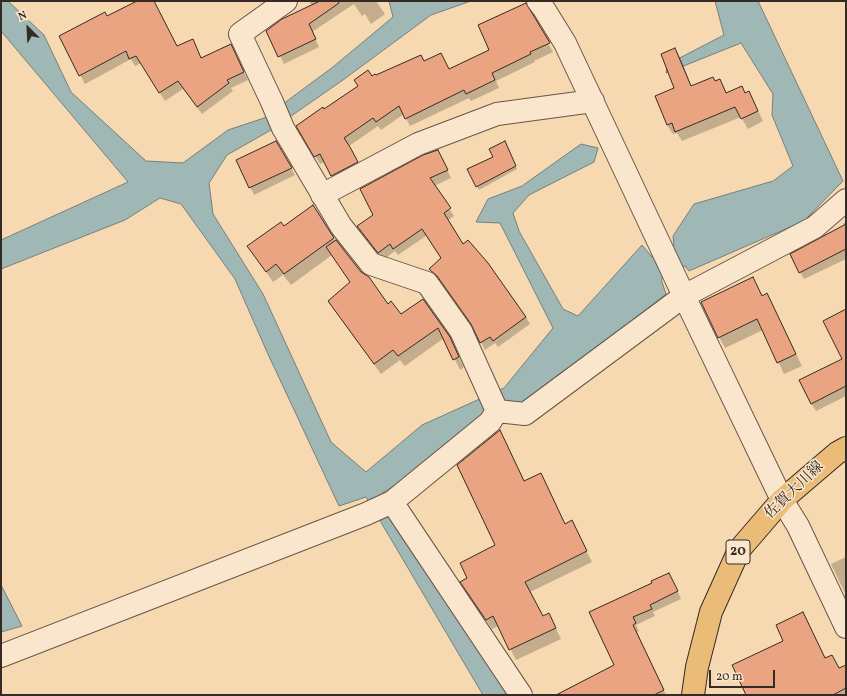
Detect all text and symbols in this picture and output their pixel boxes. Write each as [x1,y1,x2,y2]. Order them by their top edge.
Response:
north arrow [8,8,48,48]
text: N [16,8,30,25]
street label: 佐賀大川線 [762,458,828,524]
road number: 20 [726,540,750,564]
scale bar [711,662,777,688]
text: 20 m [716,669,743,685]

